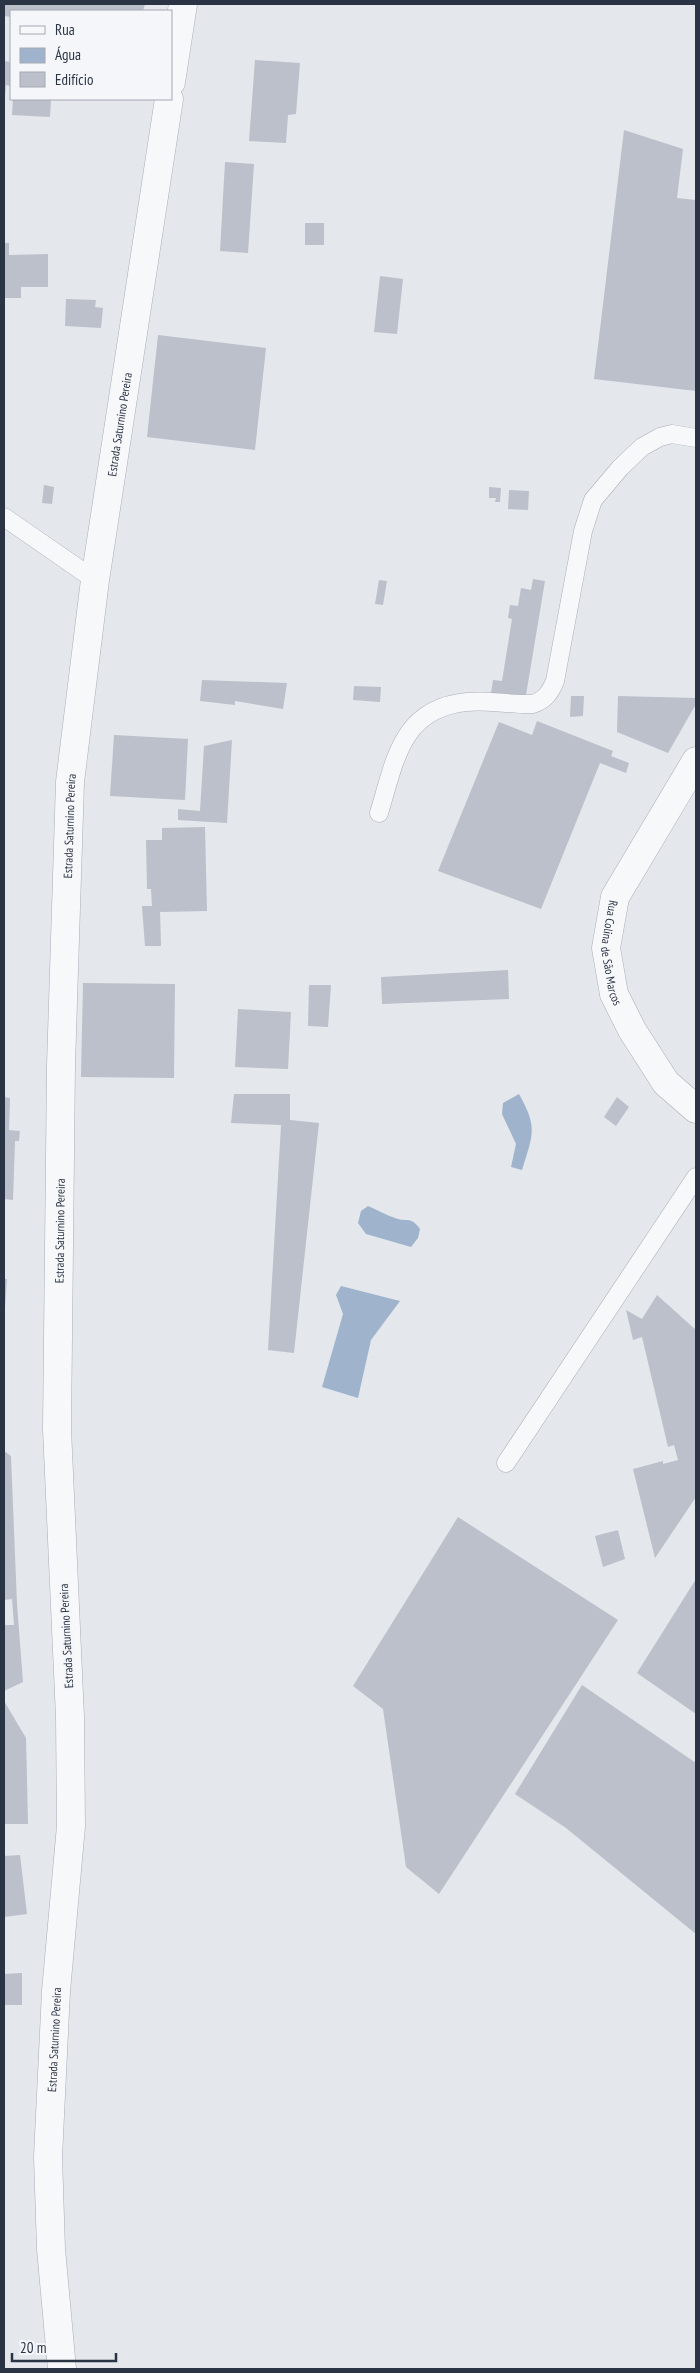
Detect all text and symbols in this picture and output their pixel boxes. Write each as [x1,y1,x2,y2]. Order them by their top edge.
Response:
legend [10,10,172,100]
text: Rua [55,20,75,39]
text: Água [55,45,81,64]
text: Edifício [55,70,93,89]
street label: Estrada Saturnino Pereira [104,371,134,477]
street label: Estrada Saturnino Pereira [59,772,79,879]
street label: Rua Colina de São Marcos [598,899,626,1008]
street label: Estrada Saturnino Pereira [51,1178,67,1283]
street label: Estrada Saturnino Pereira [56,1583,76,1689]
street label: Estrada Saturnino Pereira [44,1986,64,2092]
scale bar [12,2330,116,2362]
text: 20 m [20,2338,46,2357]

